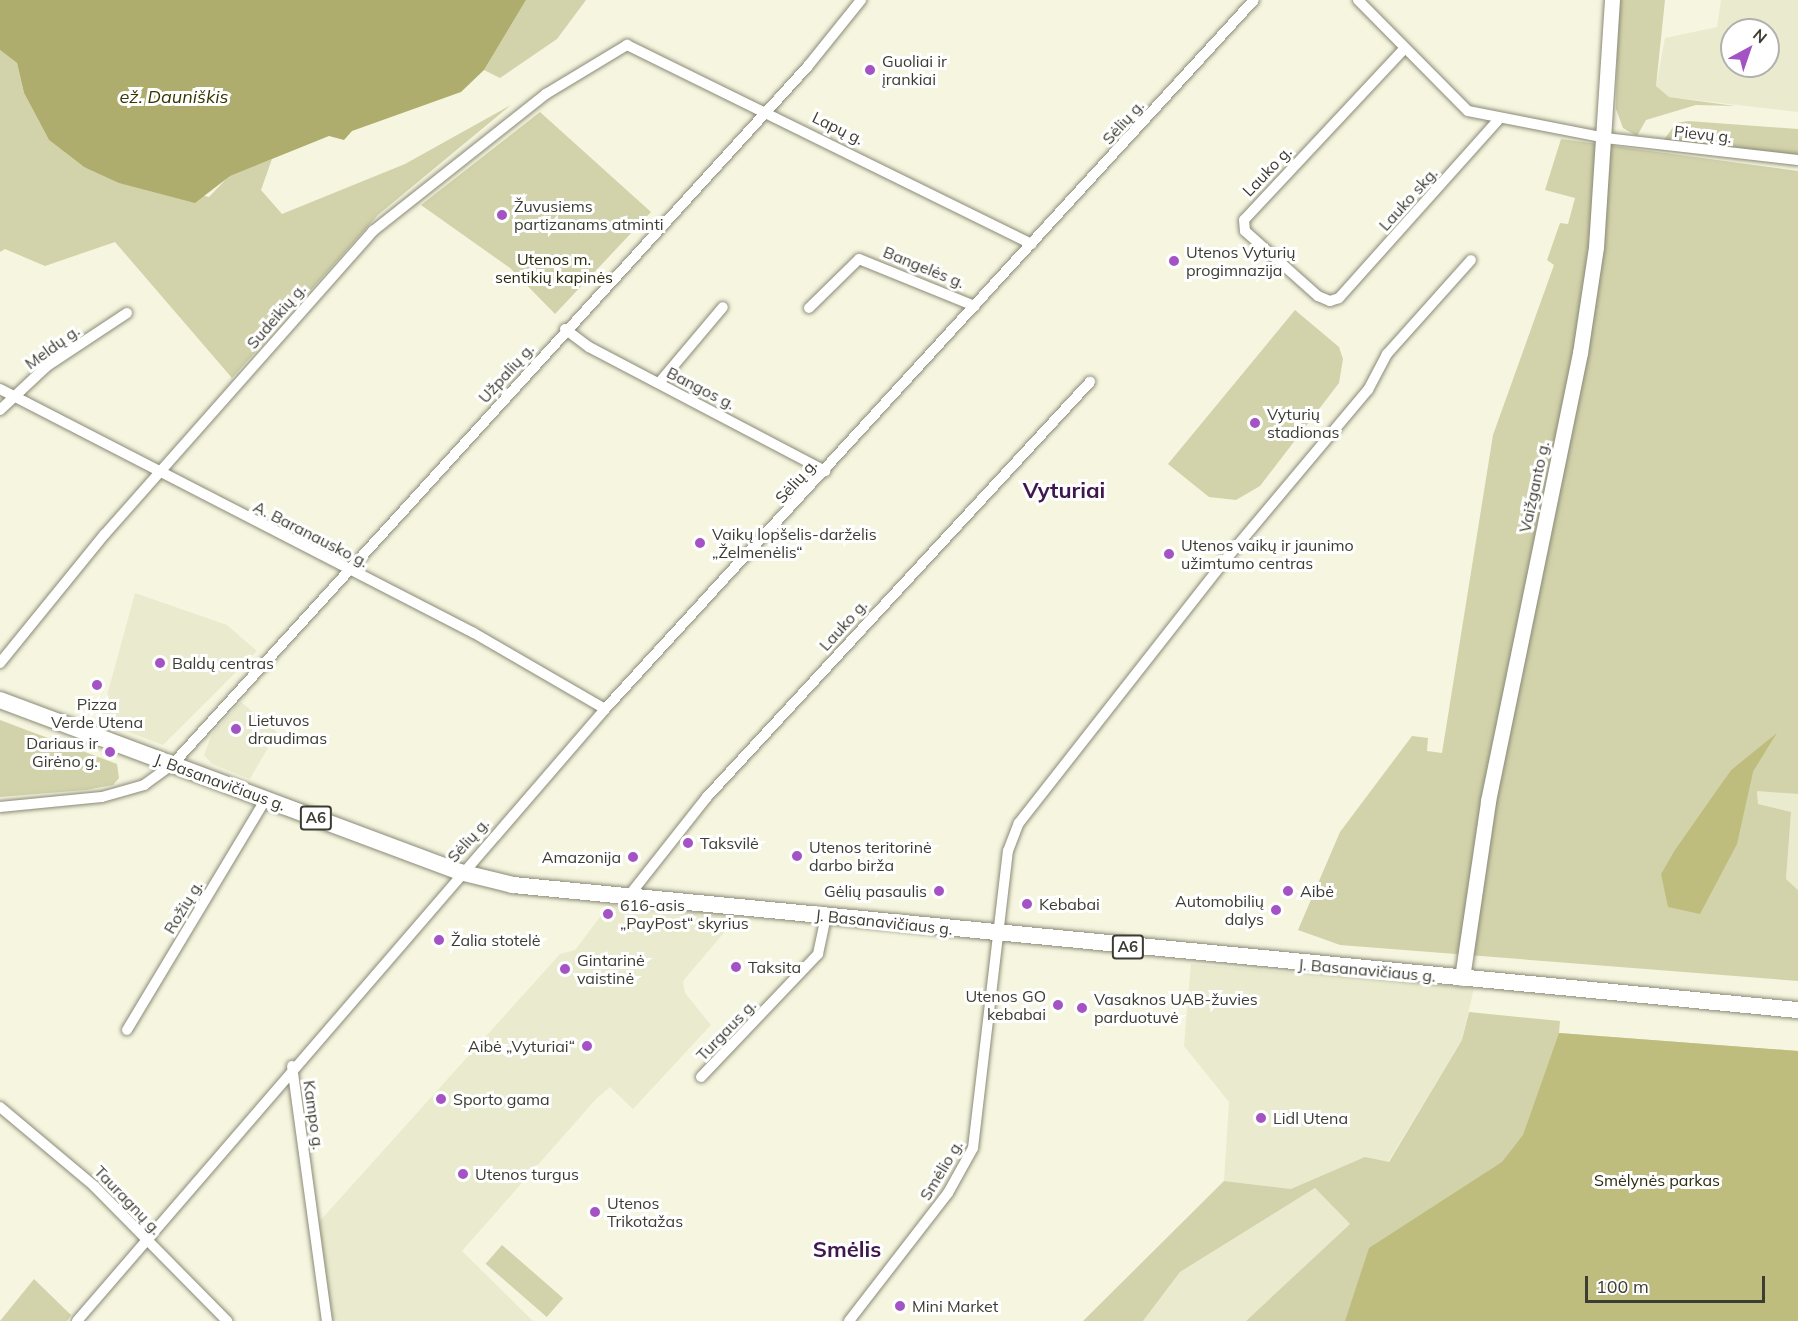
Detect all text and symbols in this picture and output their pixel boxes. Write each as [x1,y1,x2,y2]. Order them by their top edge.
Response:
north arrow [1720,18,1780,78]
text: N [1749,24,1771,47]
place label: Guoliai ir įrankiai [882,51,947,89]
marker: Guoliai ir įrankiai [863,63,877,77]
water label: ež. Dauniškis [120,86,228,108]
street label: Sėlių g. [1098,96,1148,148]
street label: Lapų g. [809,107,867,149]
street label: Pievų g. [1673,121,1733,147]
street label: Lauko g. [1238,142,1296,200]
street label: Lauko skg. [1375,164,1441,234]
place label: Žuvusiems partizanams atminti [514,196,664,234]
marker: Žuvusiems partizanams atminti [495,208,509,222]
street label: Bangelės g. [880,242,968,292]
place label: Utenos Vyturių progimnazija [1186,242,1296,280]
park label: Utenos m. sentikių kapinės [495,249,613,287]
marker: Utenos Vyturių progimnazija [1167,254,1181,268]
street label: Sudeikių g. [242,279,310,353]
street label: Meldų g. [21,321,83,373]
street label: Užpalių g. [474,339,538,407]
street label: Bangos g. [664,363,738,413]
place label: Vyturių stadionas [1267,404,1340,442]
marker: Vyturių stadionas [1248,416,1262,430]
street label: Vaižganto g. [1515,440,1553,534]
street label: Sėlių g. [771,455,821,507]
district label: Vyturiai [1023,478,1105,504]
street label: A. Baranausko g. [250,497,372,571]
place label: Vaikų lopšelis-darželis „Želmenėlis“ [712,524,877,562]
place label: Utenos vaikų ir jaunimo užimtumo centras [1181,535,1354,573]
marker: Vaikų lopšelis-darželis „Želmenėlis“ [693,536,707,550]
marker: Utenos vaikų ir jaunimo užimtumo centras [1162,547,1176,561]
street label: Lauko g. [815,595,871,655]
place label: Baldų centras [172,653,274,673]
marker: Baldų centras [153,656,167,670]
marker: Pizza Verde Utena [90,678,104,692]
place label: Pizza Verde Utena [51,694,143,732]
place label: Lietuvos draudimas [248,710,327,748]
marker: Lietuvos draudimas [229,722,243,736]
place label: Dariaus ir Girėno g. [26,733,98,771]
marker: Dariaus ir Girėno g. [103,745,117,759]
street label: J. Basanavičiaus g. [152,749,288,815]
road number: A6 [300,806,332,830]
street label: Sėlių g. [443,814,493,866]
place label: Taksvilė [700,833,759,853]
marker: Taksvilė [681,836,695,850]
place label: Utenos teritorinė darbo birža [809,837,932,875]
place label: Amazonija [542,847,621,867]
marker: Utenos teritorinė darbo birža [790,849,804,863]
marker: Amazonija [626,850,640,864]
street label: Rožių g. [160,877,206,937]
place label: Gėlių pasaulis [824,881,927,901]
place label: Aibė [1300,881,1334,901]
marker: Gėlių pasaulis [932,884,946,898]
marker: Aibė [1281,884,1295,898]
place label: Automobilių dalys [1175,891,1264,929]
place label: Kebabai [1039,894,1100,914]
place label: 616-asis „PayPost“ skyrius [620,895,749,933]
marker: Kebabai [1020,897,1034,911]
marker: Automobilių dalys [1269,903,1283,917]
street label: J. Basanavičiaus g. [814,905,954,939]
marker: 616-asis „PayPost“ skyrius [601,907,615,921]
place label: Žalia stotelė [451,930,541,950]
marker: Žalia stotelė [432,933,446,947]
road number: A6 [1112,935,1144,959]
place label: Gintarinė vaistinė [577,950,645,988]
street label: J. Basanavičiaus g. [1297,954,1437,986]
place label: Taksita [748,957,801,977]
marker: Taksita [729,960,743,974]
marker: Gintarinė vaistinė [558,962,572,976]
place label: Utenos GO kebabai [965,986,1046,1024]
place label: Vasaknos UAB-žuvies parduotuvė [1094,989,1258,1027]
street label: Turgaus g. [692,996,760,1064]
marker: Utenos GO kebabai [1051,998,1065,1012]
marker: Vasaknos UAB-žuvies parduotuvė [1075,1001,1089,1015]
place label: Aibė „Vyturiai“ [468,1036,575,1056]
marker: Aibė „Vyturiai“ [580,1039,594,1053]
street label: Kampo g. [300,1079,328,1151]
place label: Sporto gama [453,1089,550,1109]
marker: Sporto gama [434,1092,448,1106]
place label: Lidl Utena [1273,1108,1348,1128]
marker: Lidl Utena [1254,1111,1268,1125]
street label: Smėlio g. [916,1136,966,1204]
street label: Tauragnų g. [90,1162,166,1238]
place label: Utenos turgus [475,1164,579,1184]
marker: Utenos turgus [456,1167,470,1181]
park label: Smėlynės parkas [1594,1170,1720,1190]
place label: Utenos Trikotažas [607,1193,683,1231]
marker: Utenos Trikotažas [588,1205,602,1219]
district label: Smėlis [813,1237,881,1263]
scale bar [1588,1264,1768,1302]
text: 100 m [1596,1275,1649,1298]
place label: Mini Market [912,1296,998,1316]
marker: Mini Market [893,1299,907,1313]

